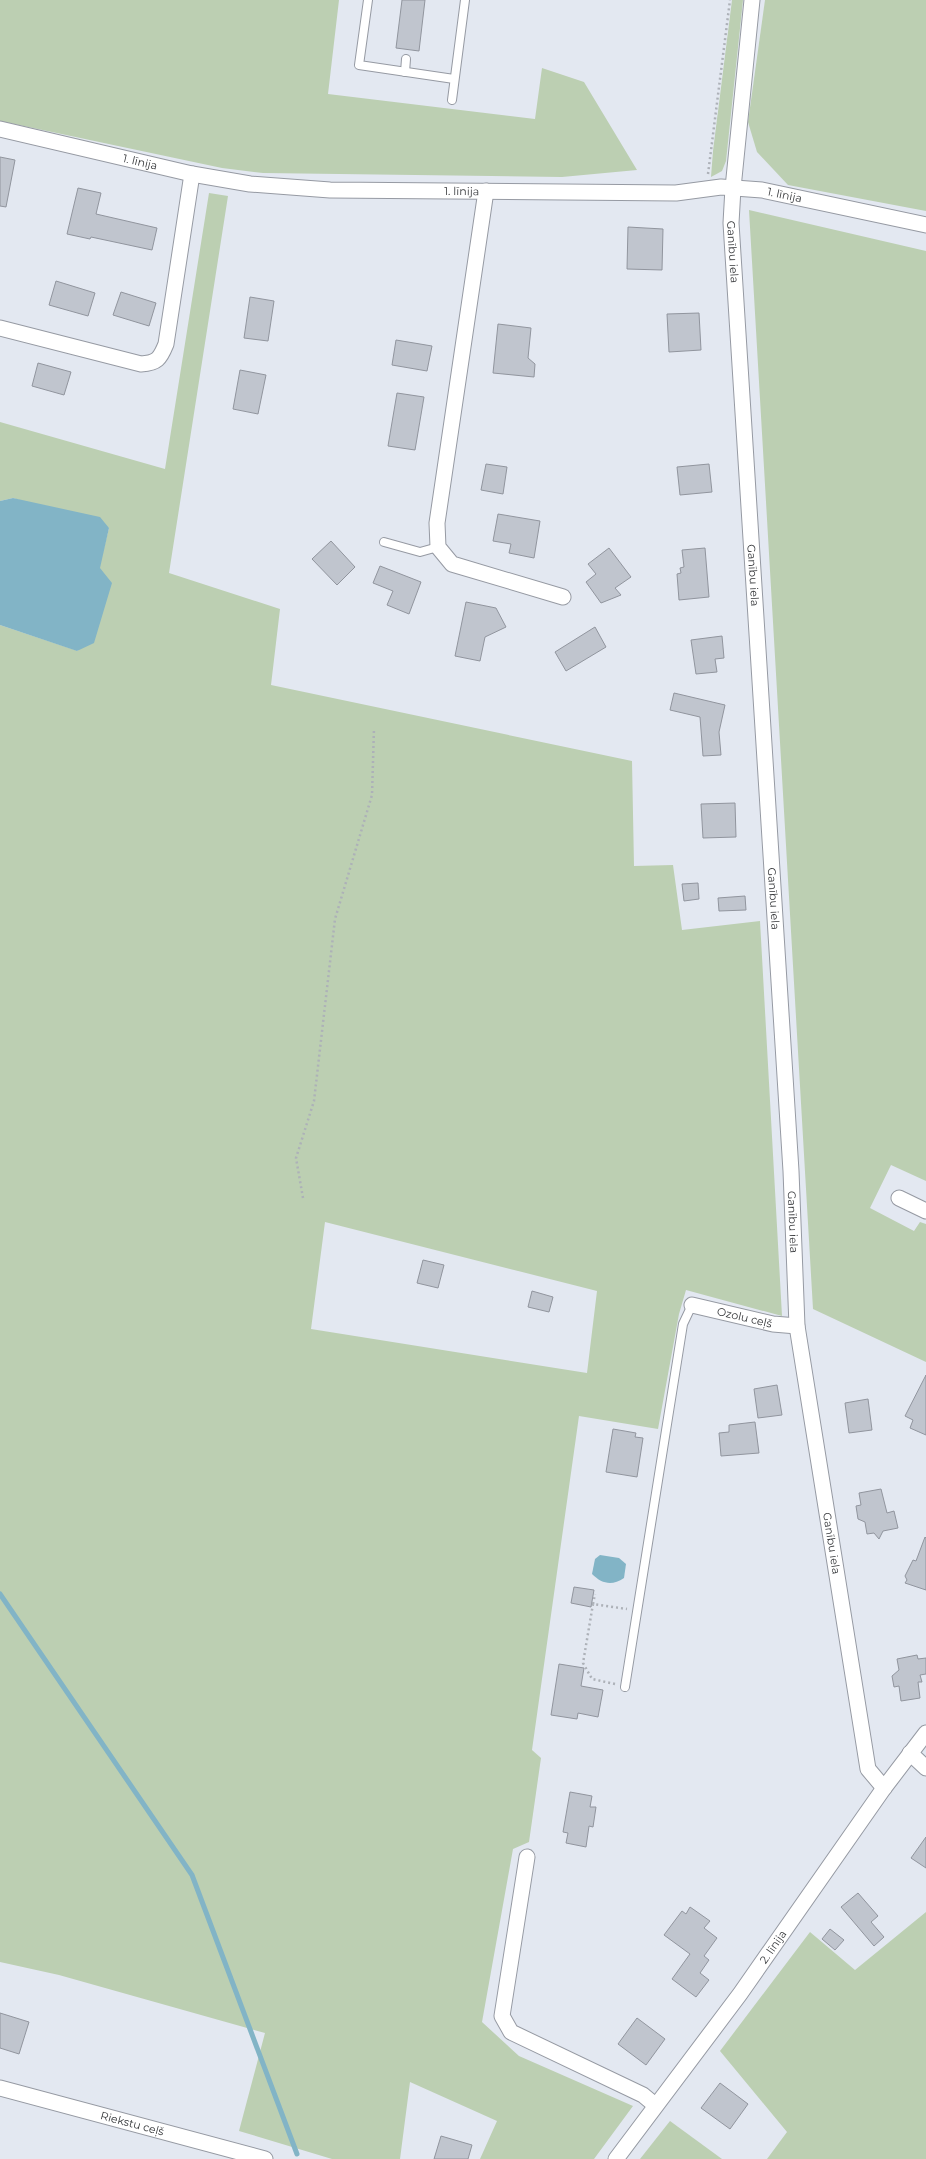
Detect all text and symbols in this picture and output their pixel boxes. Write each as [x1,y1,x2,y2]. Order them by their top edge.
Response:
street label: 1. līnija [122,151,159,173]
street label: 1. līnija [444,184,479,198]
street label: 1. līnija [766,184,803,205]
street label: Ganību iela [724,220,742,283]
street label: Ganību iela [744,544,762,607]
street label: Ganību iela [765,867,783,930]
street label: Ganību iela [785,1191,801,1253]
street label: Ozolu ceļš [716,1304,774,1331]
street label: Ganību iela [820,1511,844,1575]
street label: 2. līnija [757,1927,789,1966]
street label: Riekstu ceļš [99,2108,166,2139]

